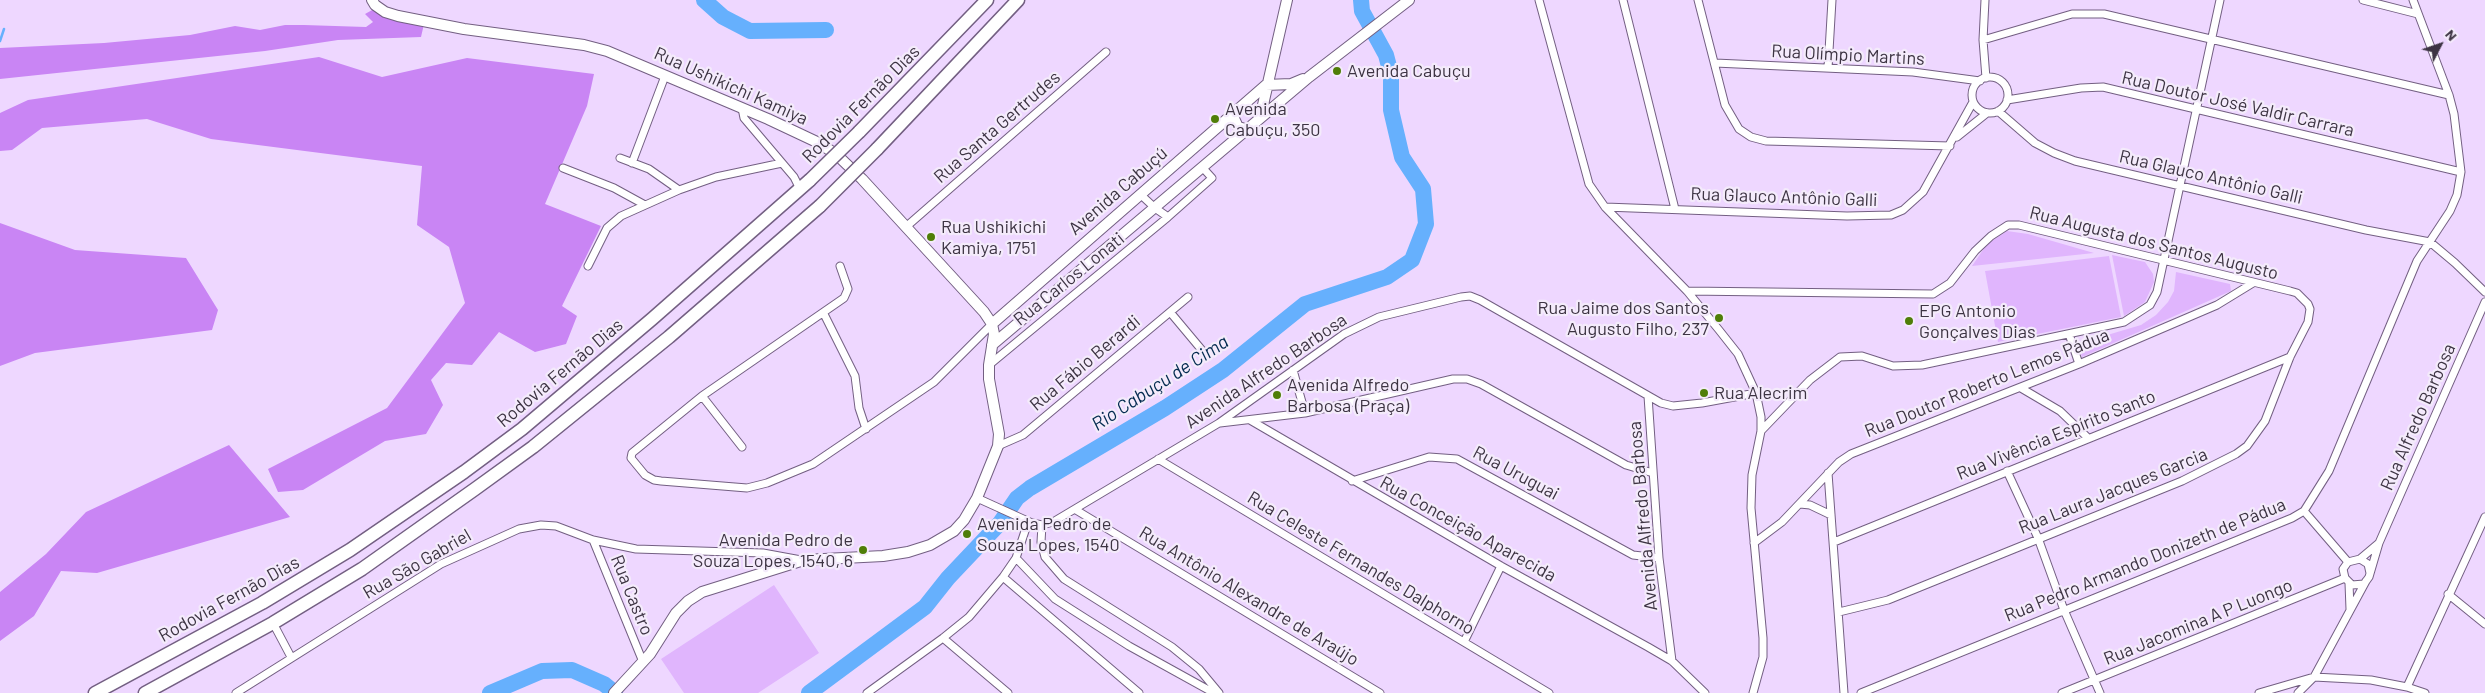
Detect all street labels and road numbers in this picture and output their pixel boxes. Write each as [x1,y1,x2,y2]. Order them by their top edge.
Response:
street label: Rua Olímpio Martins [1771,40,1925,70]
street label: Rodovia Fernão Dias [798,41,924,167]
street label: Rua Ushikichi Kamiya [651,42,811,130]
street label: Rua Santa Gertrudes [929,66,1065,188]
street label: Rua Doutor José Valdir Carrara [2120,67,2356,141]
street label: Avenida Cabuçú [1064,142,1172,240]
street label: Rua Glauco Antônio Galli [2117,145,2305,209]
street label: Rua Glauco Antônio Galli [1690,183,1878,211]
street label: Rua Augusta dos Santos Augusto [2027,202,2281,284]
street label: Rua Carlos Lonati [1009,228,1129,330]
street label: Avenida Alfredo Barbosa [1181,309,1351,433]
street label: Rua Fábio Berardi [1025,311,1145,415]
street label: Rodovia Fernão Dias [493,314,627,432]
street label: Rua Doutor Roberto Lemos Pádua [1862,324,2112,442]
street label: Rua Alfredo Barbosa [2376,340,2460,494]
street label: Rua Vivência Espírito Santo [1953,385,2159,485]
street label: Avenida Alfredo Barbosa [1624,420,1662,612]
street label: Rua Uruguai [1469,441,1563,505]
street label: Rua Laura Jacques Garcia [2015,443,2211,539]
street label: Rua Conceição Aparecida [1376,472,1560,586]
street label: Rua Celeste Fernandes Dalphorno [1244,487,1478,639]
street label: Rua Pedro Armando Donizeth de Pádua [2001,494,2289,626]
street label: Rua Antônio Alexandre de Araújo [1135,522,1363,670]
street label: Rua São Gabriel [359,524,475,604]
street label: Rodovia Fernão Dias [155,551,303,647]
street label: Rua Castro [606,552,658,638]
street label: Rua Jacomina A P Luongo [2100,574,2296,670]

